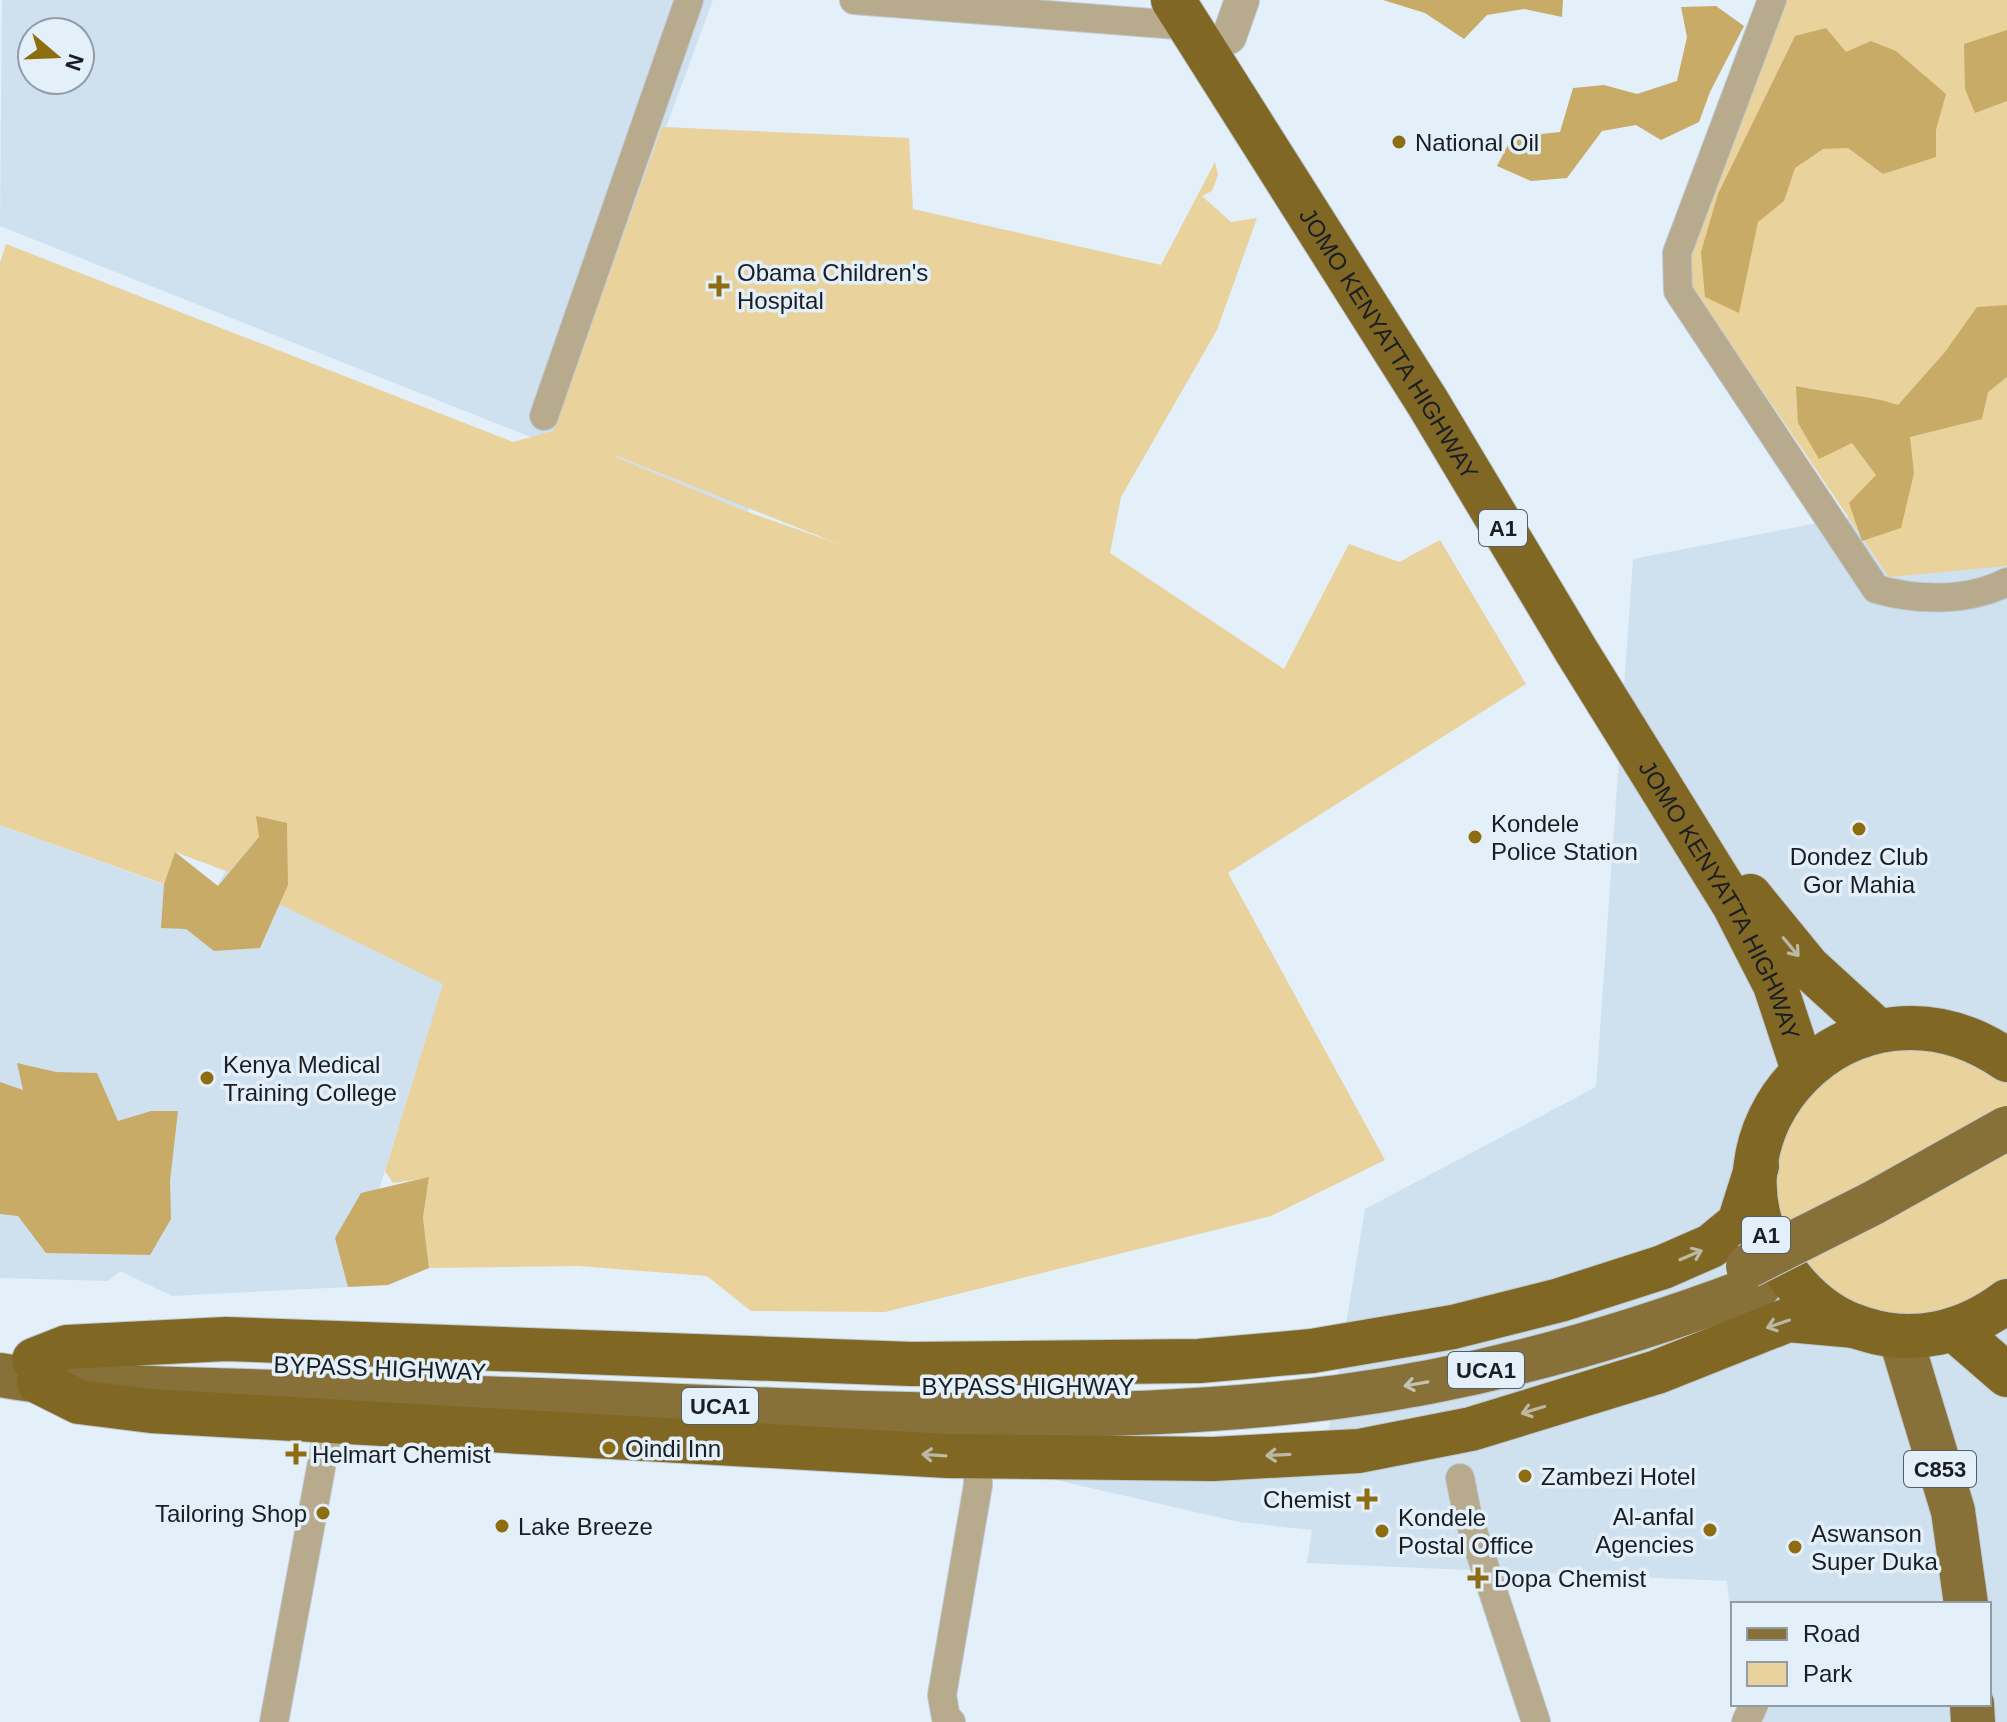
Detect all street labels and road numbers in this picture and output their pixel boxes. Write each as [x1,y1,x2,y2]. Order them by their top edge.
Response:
street label: JOMO KENYATTA HIGHWAY [1295,203,1484,484]
road number: A1 [1479,510,1527,546]
street label: JOMO KENYATTA HIGHWAY [1634,755,1806,1043]
road number: A1 [1742,1217,1790,1253]
street label: BYPASS HIGHWAY [273,1351,487,1385]
road number: UCA1 [1448,1352,1524,1388]
street label: BYPASS HIGHWAY [922,1373,1134,1400]
road number: UCA1 [682,1388,758,1424]
road number: C853 [1904,1451,1976,1487]

